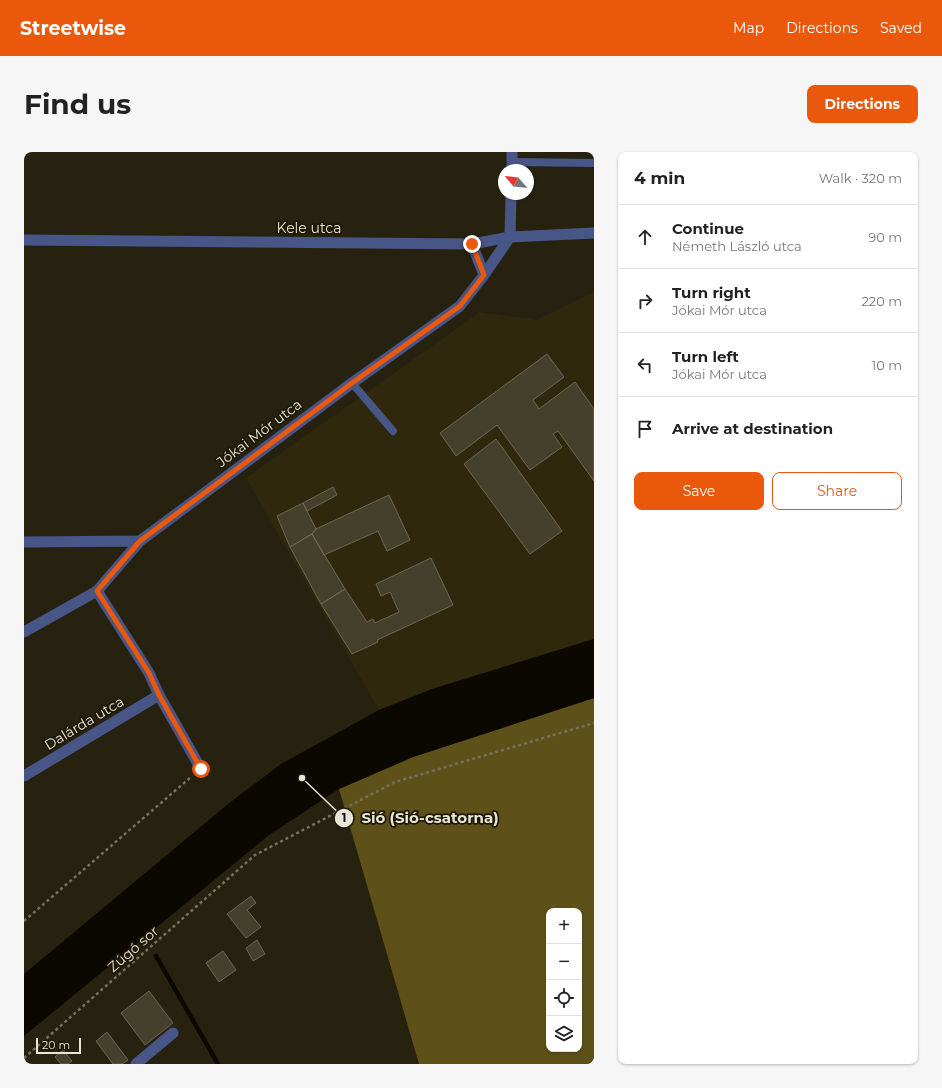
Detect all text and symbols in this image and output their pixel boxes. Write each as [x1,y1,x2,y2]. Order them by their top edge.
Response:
text: Streetwise [20,17,126,40]
text: Map [733,19,764,37]
text: Directions [786,19,858,37]
text: Saved [880,19,922,37]
button: Directions [807,85,918,123]
text: Find us [24,87,131,121]
north arrow [498,164,534,200]
text: 4 min [634,168,685,188]
text: Walk · 320 m [819,170,902,186]
street label: Kele utca [277,219,341,237]
text: Continue [672,219,744,238]
icon: ahead [634,226,656,248]
text: 90 m [868,229,902,245]
route end [463,235,481,253]
text: Németh László utca [672,238,802,254]
text: Turn right [672,283,751,302]
icon: right [634,290,656,312]
text: 220 m [861,293,902,309]
text: Jókai Mór utca [672,302,767,318]
text: Turn left [672,347,739,366]
icon: left [634,354,656,376]
text: 10 m [872,357,902,373]
text: Jókai Mór utca [672,366,767,382]
street label: Jókai Mór utca [212,395,305,472]
icon: arrive [634,418,656,440]
text: Arrive at destination [672,419,833,438]
button: Save [634,472,764,510]
button: Share [772,472,902,510]
street label: Dalárda utca [41,692,127,754]
route start [192,760,210,778]
callout: Sió (Sió-csatorna) [334,804,507,831]
text: Sió (Sió-csatorna) [361,808,499,827]
text: 1 [342,810,346,825]
map controls [546,908,582,1052]
button: + [546,908,582,944]
street label: Zúgó sor [104,922,162,976]
button: − [546,944,582,980]
button: locate [546,980,582,1016]
button: layers [546,1016,582,1052]
scale bar [36,1036,81,1055]
text: 20 m [42,1038,70,1052]

